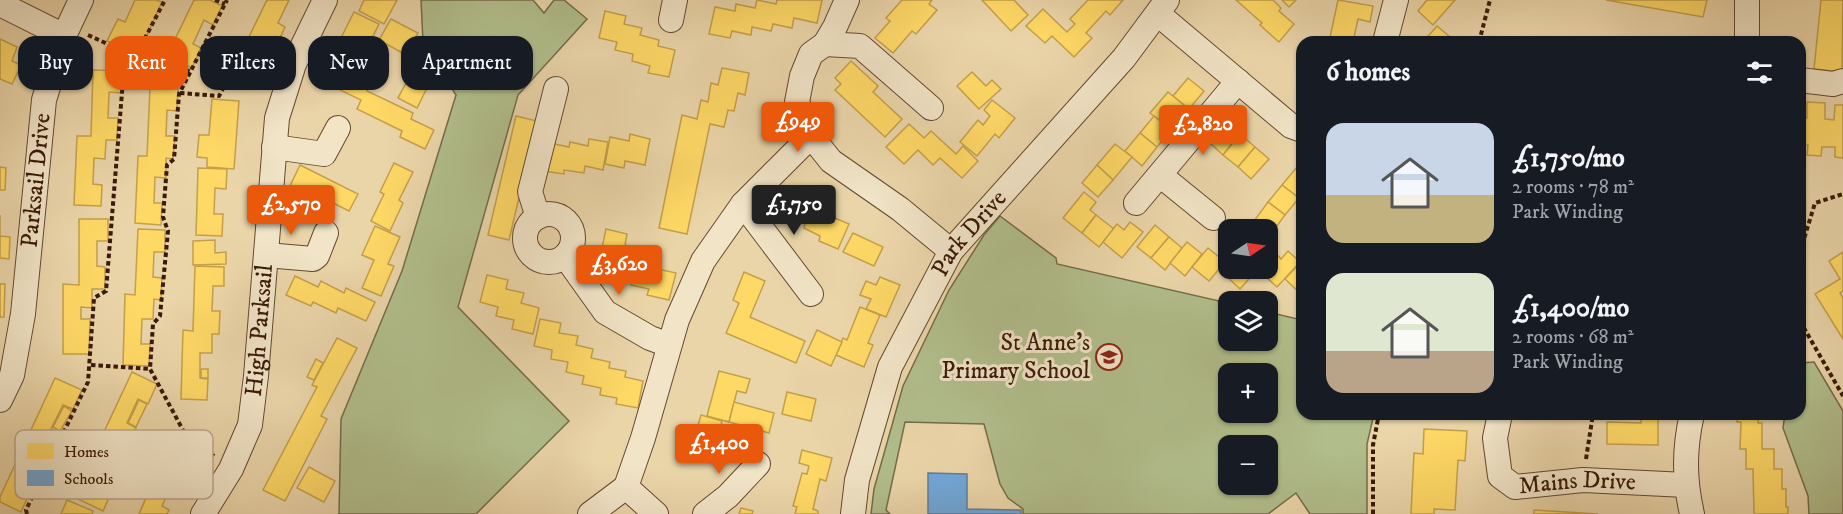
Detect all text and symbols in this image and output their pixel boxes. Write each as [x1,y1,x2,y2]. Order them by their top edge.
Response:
chip: Buy [18,36,93,90]
chip: Rent [105,36,188,90]
chip: Filters [200,36,296,90]
chip: New [308,36,389,90]
chip: Apartment [401,36,533,90]
text: 6 homes [1326,56,1410,89]
icon: filters [1743,56,1776,89]
pin: £949 [762,102,834,153]
pin: £2,820 [1154,105,1252,156]
text: £949 [775,109,821,134]
street label: Parksail Drive [15,112,58,249]
text: £2,820 [1173,112,1233,137]
text: £1,750/mo [1512,142,1625,175]
icon: home [1374,147,1446,219]
text: 2 rooms · 78 m² [1512,175,1634,200]
street label: Park Drive [925,184,1013,282]
pin: £2,570 [242,185,340,236]
pin: £1,750 [745,185,843,236]
text: £2,570 [261,192,321,217]
text: £1,750 [766,192,822,217]
text: Park Winding [1512,200,1623,225]
north arrow [1218,219,1278,279]
map controls [1218,219,1278,495]
pin: £3,620 [570,245,668,296]
text: £3,620 [590,252,648,277]
street label: High Parksail [239,263,280,398]
button: layers [1218,291,1278,351]
text: £1,400/mo [1512,292,1629,325]
icon: home [1374,297,1446,369]
text: 2 rooms · 68 m² [1512,325,1634,350]
place label: St Anne's Primary School [941,328,1091,386]
school or university icon: St Anne's Primary School [1094,342,1124,372]
text: Park Winding [1512,350,1623,375]
button: + [1218,363,1278,423]
pin: £1,400 [670,424,768,475]
legend [15,430,213,499]
text: £1,400 [689,431,749,456]
button: − [1218,435,1278,495]
text: Homes [64,442,109,462]
street label: Mains Drive [1517,465,1637,502]
text: Schools [64,469,113,489]

